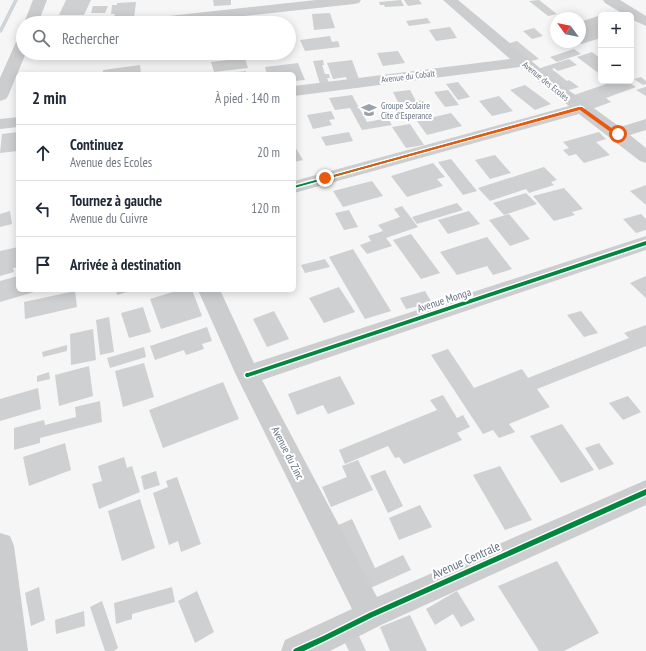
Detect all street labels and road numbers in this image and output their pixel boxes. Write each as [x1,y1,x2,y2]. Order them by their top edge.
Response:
street label: Avenue des Ecoles [520,59,572,103]
street label: Avenue du Cobalt [380,67,436,85]
street label: Avenue Monga [415,285,473,315]
street label: Avenue du Zinc [269,424,307,482]
street label: Avenue Centrale [429,537,503,583]

